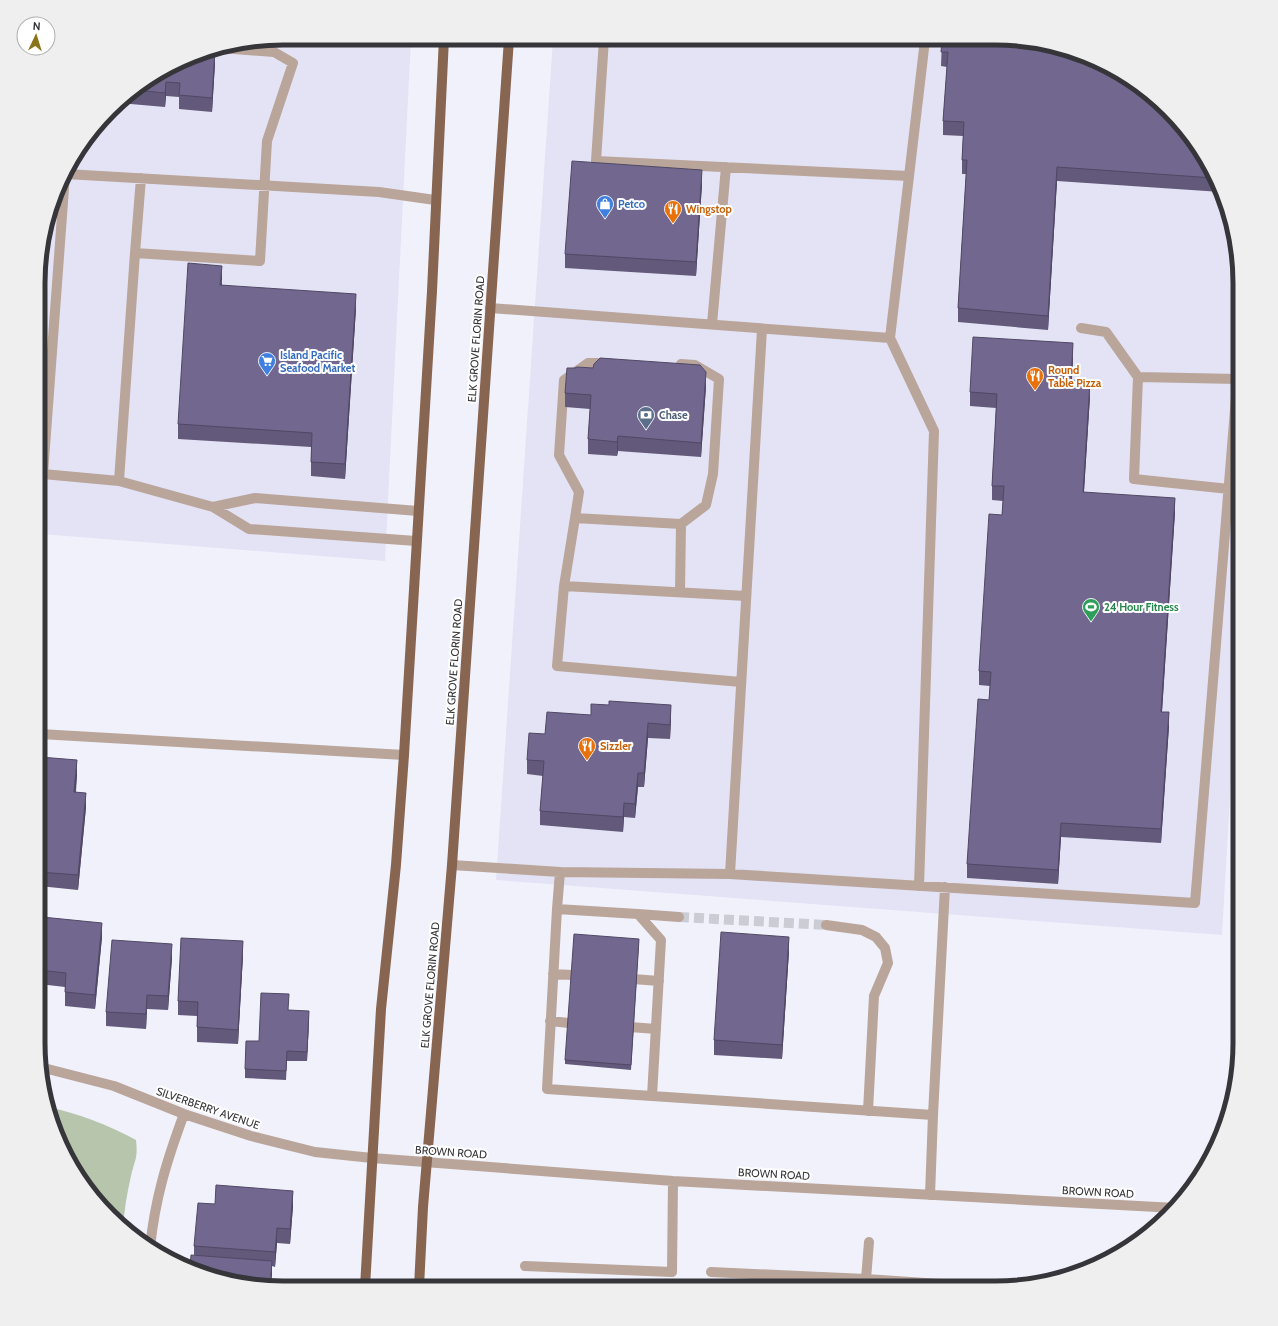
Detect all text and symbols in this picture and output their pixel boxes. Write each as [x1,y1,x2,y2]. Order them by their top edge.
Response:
north arrow [16,16,56,56]
text: N [32,19,41,33]
shop icon: Petco [595,194,615,219]
place label: Petco [618,197,645,211]
restaurant icon: Wingstop [663,199,683,224]
place label: Wingstop [686,202,732,216]
street label: ELK GROVE FLORIN ROAD [465,275,487,403]
place label: Island Pacific Seafood Market [280,348,355,375]
supermarket icon: Island Pacific Seafood Market [257,351,277,376]
place label: Round Table Pizza [1048,363,1102,390]
restaurant icon: Round Table Pizza [1025,366,1045,391]
bank icon: Chase [636,405,656,430]
place label: Chase [659,408,688,422]
sports icon: 24 Hour Fitness [1081,597,1101,622]
street label: ELK GROVE FLORIN ROAD [443,598,465,726]
place label: 24 Hour Fitness [1104,600,1179,614]
restaurant icon: Sizzler [577,736,597,761]
place label: Sizzler [600,739,632,753]
street label: ELK GROVE FLORIN ROAD [417,921,443,1049]
street label: SILVERBERRY AVENUE [154,1084,262,1132]
street label: BROWN ROAD [415,1143,487,1161]
street label: BROWN ROAD [738,1165,810,1183]
street label: BROWN ROAD [1062,1183,1134,1201]

